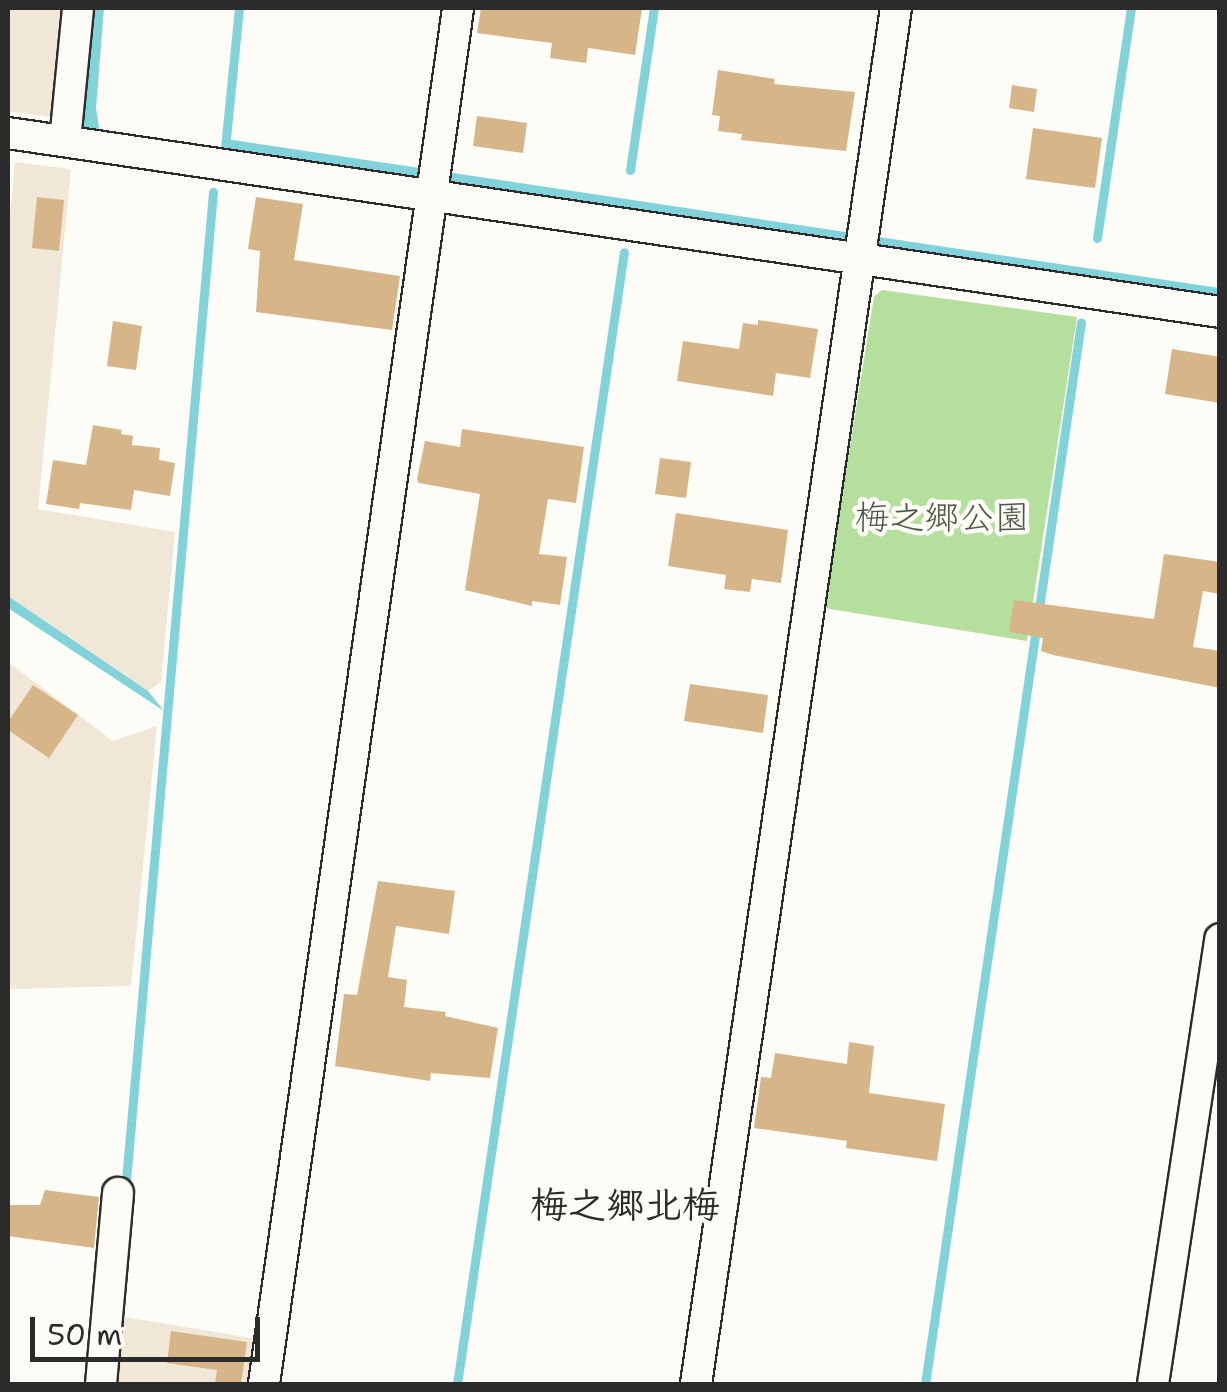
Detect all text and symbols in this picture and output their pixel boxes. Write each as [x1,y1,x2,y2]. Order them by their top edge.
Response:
park label: 梅之郷公園 [855,496,1029,538]
district label: 梅之郷北梅 [530,1182,720,1228]
scale bar [35,1297,265,1359]
text: 50 m [47,1314,122,1355]

